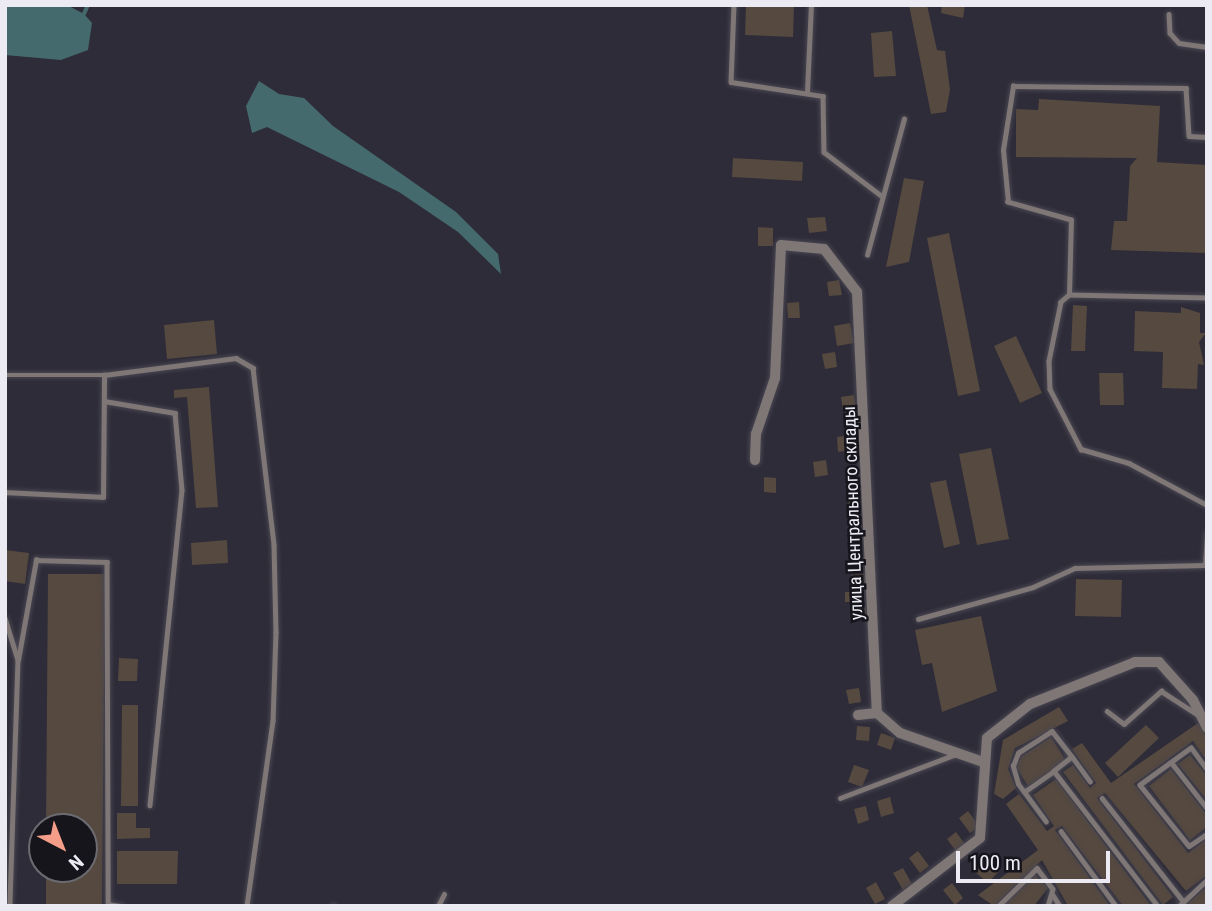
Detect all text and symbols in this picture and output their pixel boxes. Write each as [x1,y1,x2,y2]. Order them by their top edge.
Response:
street label: улица Центрального склады [838,406,868,620]
north arrow [28,813,98,883]
scale bar [960,838,1114,882]
text: N [64,850,88,875]
text: 100 m [969,851,1021,875]

